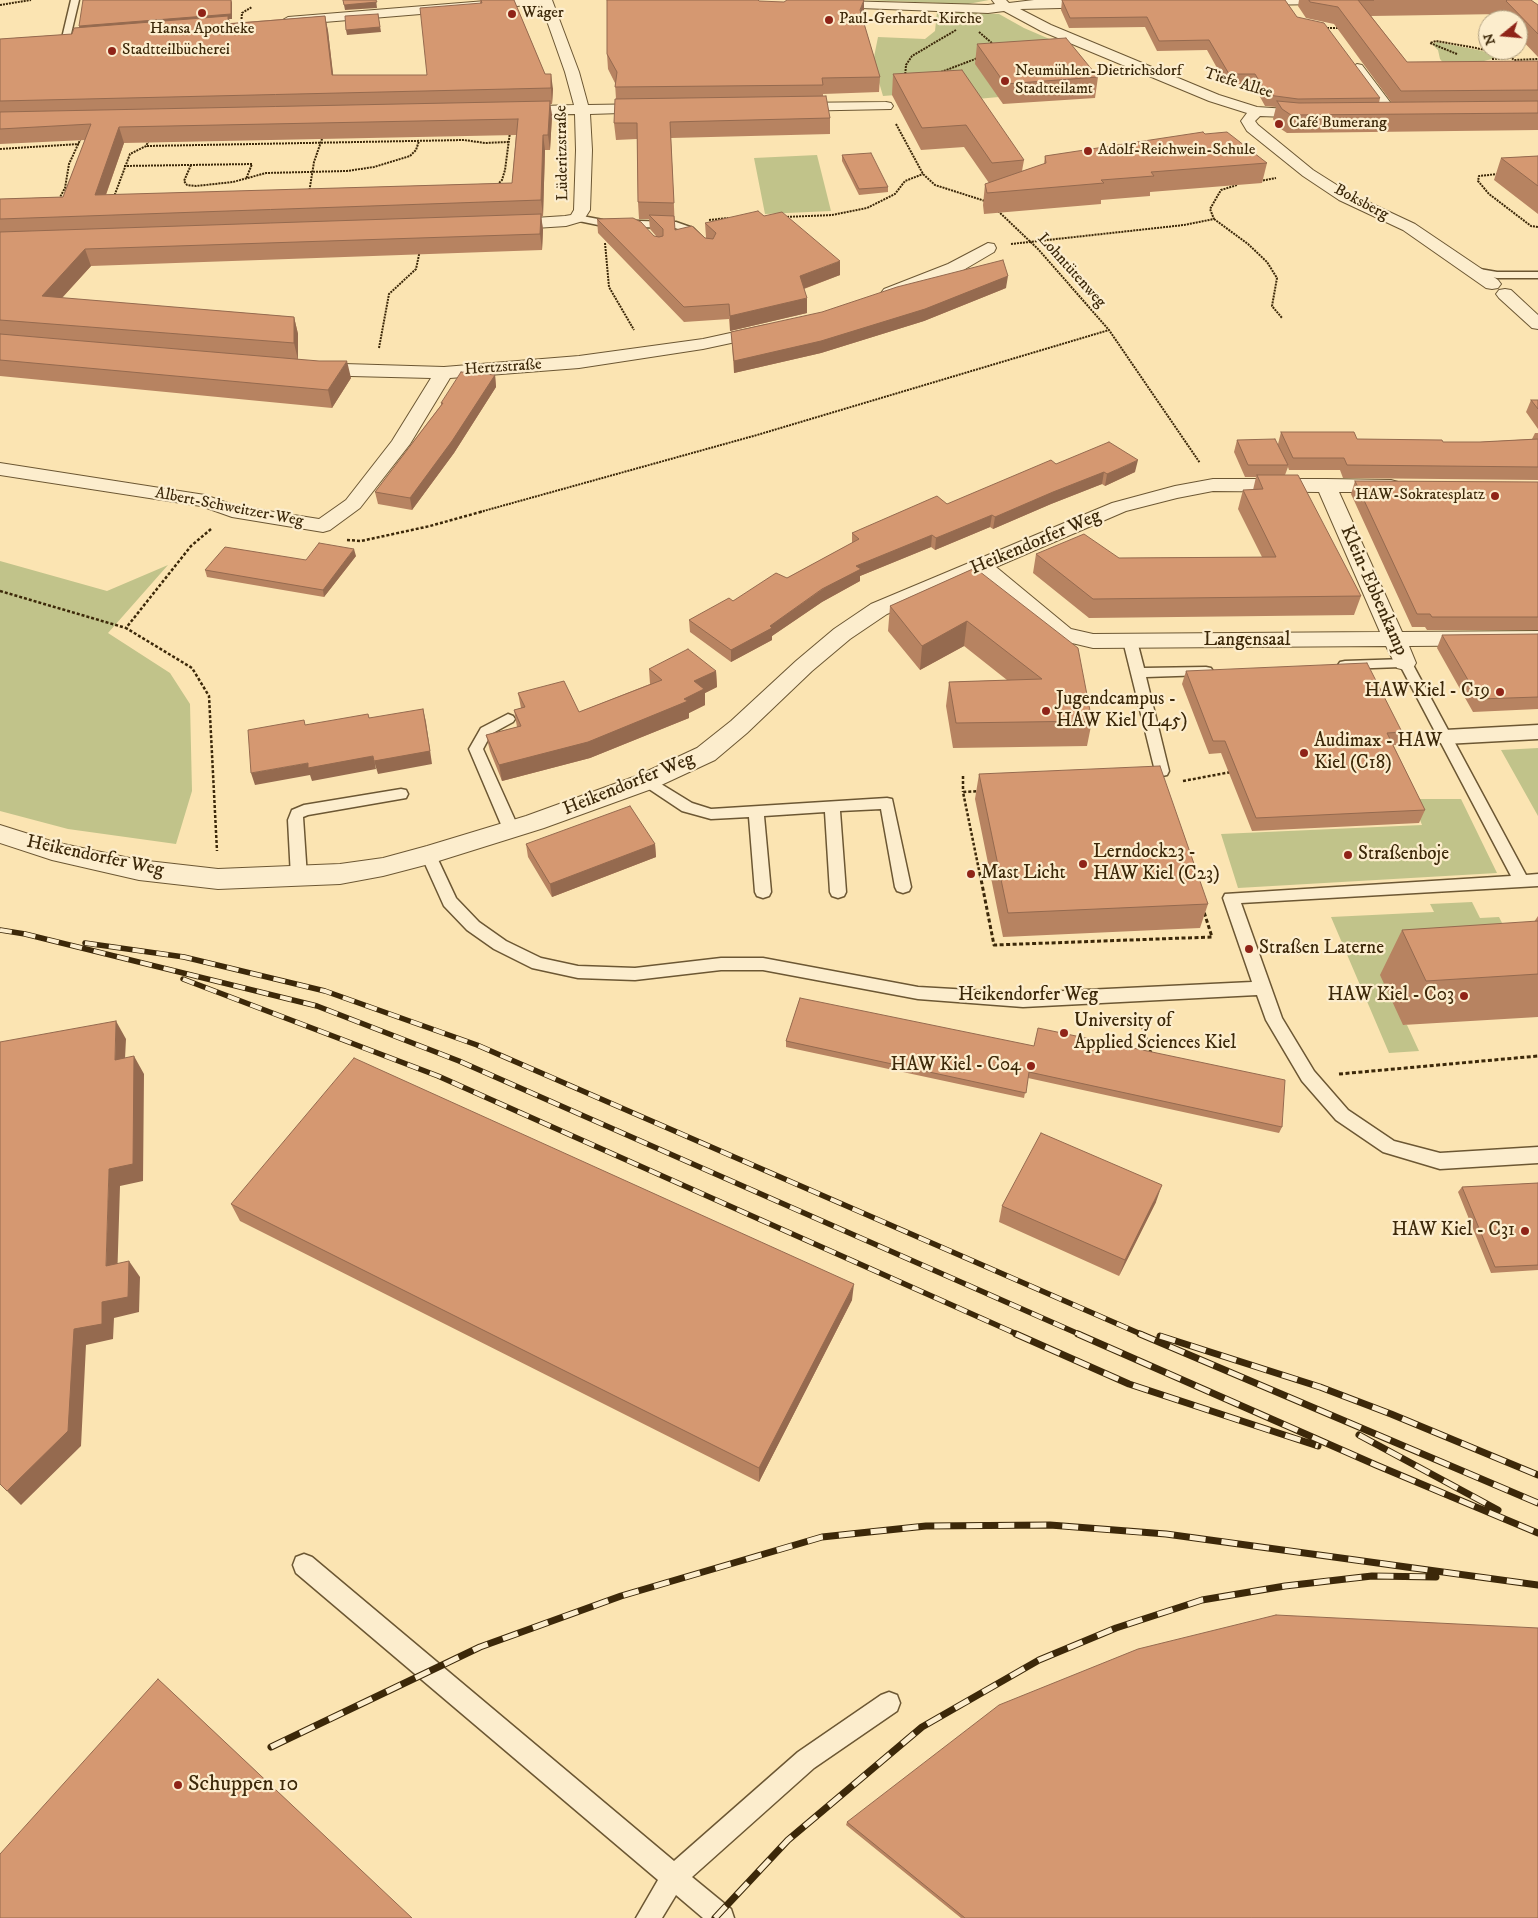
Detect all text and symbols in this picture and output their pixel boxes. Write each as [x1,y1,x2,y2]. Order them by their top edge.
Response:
place label: Wäger [522,4,564,24]
marker: Hansa Apotheke [196,7,208,19]
marker: Wäger [506,8,518,20]
place label: Paul-Gerhardt-Kirche [839,10,982,30]
north arrow [1478,10,1528,60]
marker: Paul-Gerhardt-Kirche [823,14,835,26]
place label: Hansa Apotheke [150,20,254,40]
text: N [1479,31,1500,47]
place label: Stadtteilbücherei [122,41,230,61]
marker: Stadtteilbücherei [106,45,118,57]
place label: Neumühlen-Dietrichsdorf Stadtteilamt [1015,62,1182,100]
street label: Tiefe Allee [1201,64,1275,104]
marker: Neumühlen-Dietrichsdorf Stadtteilamt [999,75,1011,87]
street label: Lüderitzstraße [553,105,573,201]
place label: Café Bumerang [1289,114,1387,134]
marker: Café Bumerang [1273,118,1285,130]
place label: Adolf-Reichwein-Schule [1098,141,1255,161]
marker: Adolf-Reichwein-Schule [1082,145,1094,157]
street label: Boksberg [1330,181,1392,225]
street label: Lohntütenweg [1033,230,1109,312]
street label: Hertzstraße [464,356,542,380]
street label: Albert-Schweitzer-Weg [153,484,305,532]
place label: HAW-Sokratesplatz [1355,486,1485,506]
marker: HAW-Sokratesplatz [1489,490,1501,502]
street label: Heikendorfer Weg [967,505,1105,581]
street label: Klein-Ebbenkamp [1334,523,1412,659]
street label: Langensaal [1204,630,1290,652]
place label: HAW Kiel - C19 [1364,681,1490,703]
marker: HAW Kiel - C19 [1494,686,1506,698]
place label: Jugendcampus - HAW Kiel (L45) [1056,689,1187,733]
marker: Jugendcampus - HAW Kiel (L45) [1040,705,1052,717]
place label: Audimax - HAW Kiel (C18) [1314,731,1442,775]
marker: Audimax - HAW Kiel (C18) [1298,747,1310,759]
street label: Heikendorfer Weg [560,748,698,822]
street label: Heikendorfer Weg [24,831,166,883]
place label: Lerndock23 - HAW Kiel (C23) [1093,842,1220,886]
place label: Straßenboje [1358,844,1449,866]
marker: Straßenboje [1342,849,1354,861]
marker: Lerndock23 - HAW Kiel (C23) [1077,858,1089,870]
place label: Mast Licht [981,863,1066,885]
marker: Mast Licht [965,868,977,880]
place label: Straßen Laterne [1259,938,1384,960]
marker: Straßen Laterne [1243,943,1255,955]
street label: Heikendorfer Weg [958,985,1098,1007]
place label: HAW Kiel - C03 [1327,985,1454,1007]
marker: HAW Kiel - C03 [1458,990,1470,1002]
place label: University of Applied Sciences Kiel [1074,1011,1236,1055]
marker: University of Applied Sciences Kiel [1058,1027,1070,1039]
place label: HAW Kiel - C04 [891,1055,1021,1077]
marker: HAW Kiel - C04 [1025,1060,1037,1072]
place label: HAW Kiel - C31 [1392,1220,1515,1242]
marker: HAW Kiel - C31 [1519,1225,1531,1237]
place label: Schuppen 10 [188,1772,298,1798]
marker: Schuppen 10 [172,1779,184,1791]

